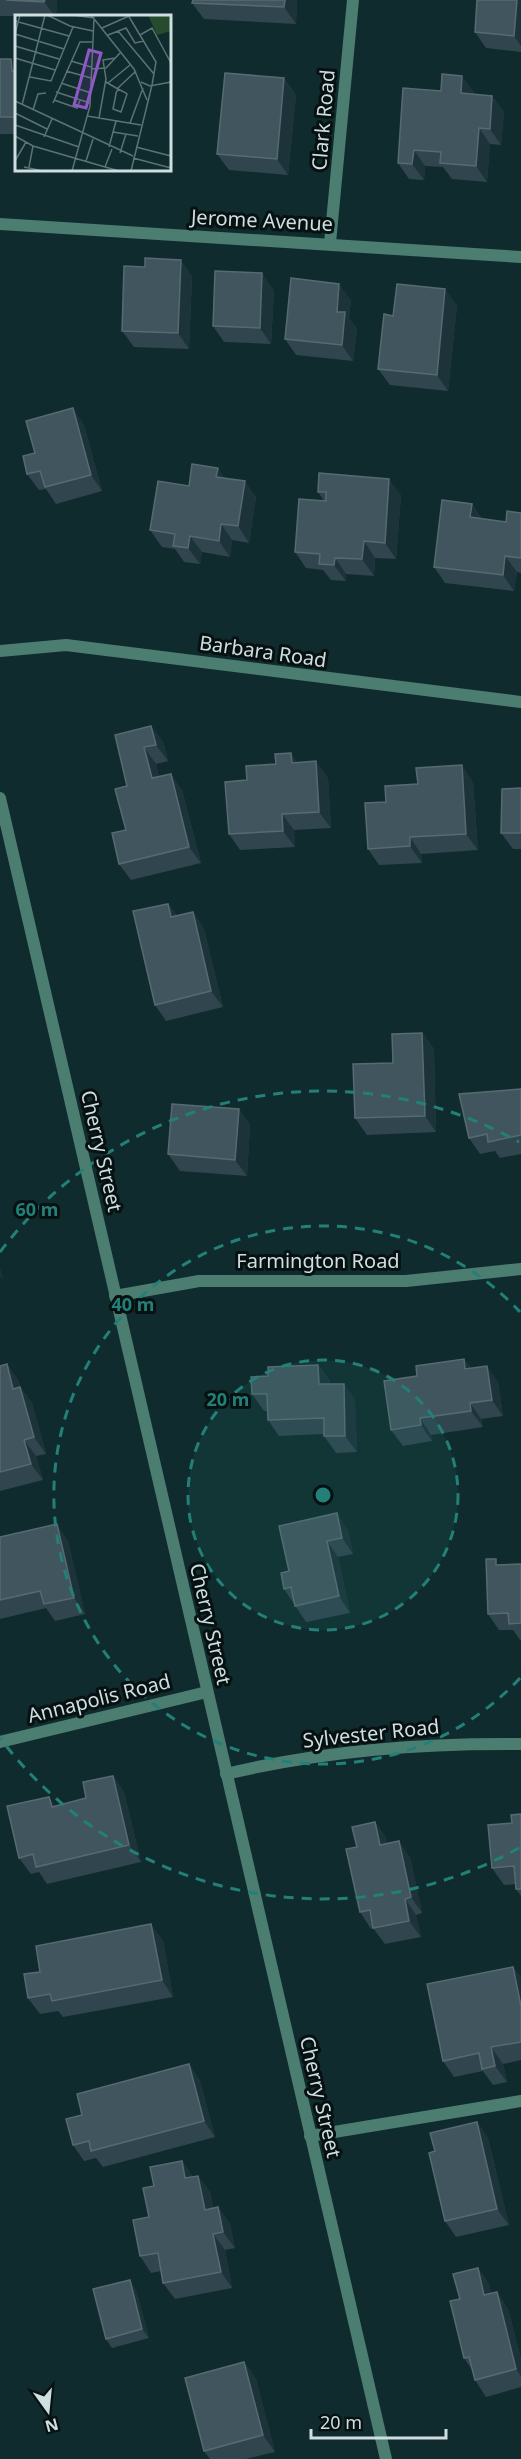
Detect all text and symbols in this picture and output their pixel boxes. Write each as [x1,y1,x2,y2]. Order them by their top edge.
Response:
inset map [15,15,171,171]
street label: Clark Road [305,68,341,172]
street label: Jerome Avenue [188,203,334,237]
street label: Barbara Road [198,629,328,673]
street label: Cherry Street [75,1088,129,1214]
text: 60 m [16,1197,58,1221]
street label: Farmington Road [236,1247,400,1274]
text: 40 m [112,1292,154,1316]
text: 20 m [207,1387,249,1411]
centre of rings [313,1485,333,1505]
street label: Cherry Street [184,1561,238,1687]
street label: Annapolis Road [25,1667,173,1729]
street label: Sylvester Road [301,1712,441,1754]
street label: Cherry Street [294,2034,348,2160]
north arrow [18,2381,78,2441]
scale bar [311,2402,446,2440]
text: 20 m [320,2410,362,2434]
text: N [43,2413,61,2438]

